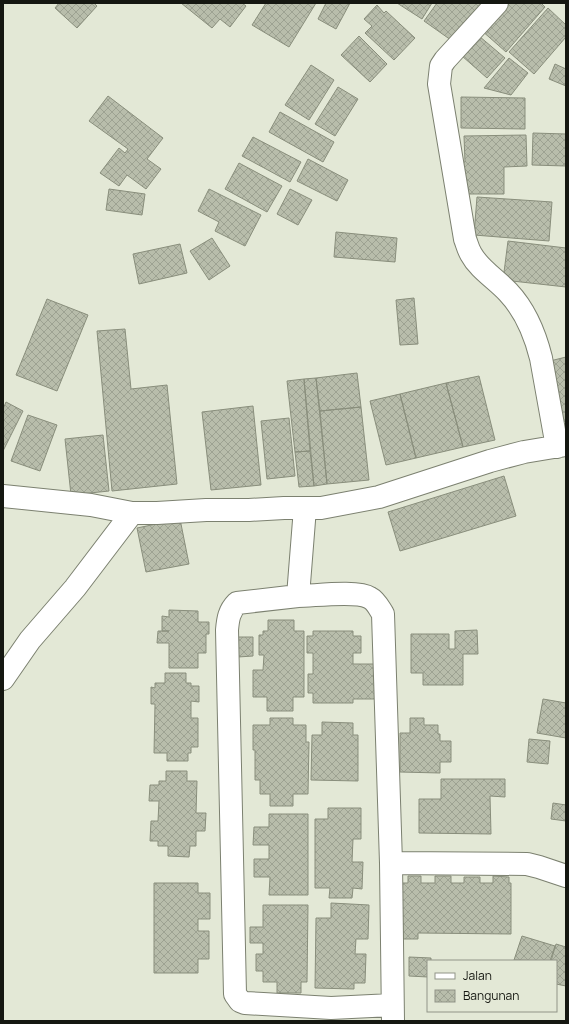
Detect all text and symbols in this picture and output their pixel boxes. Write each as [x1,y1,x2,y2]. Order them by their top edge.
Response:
legend [427,960,557,1012]
text: Jalan [463,967,492,984]
text: Bangunan [463,987,519,1004]

